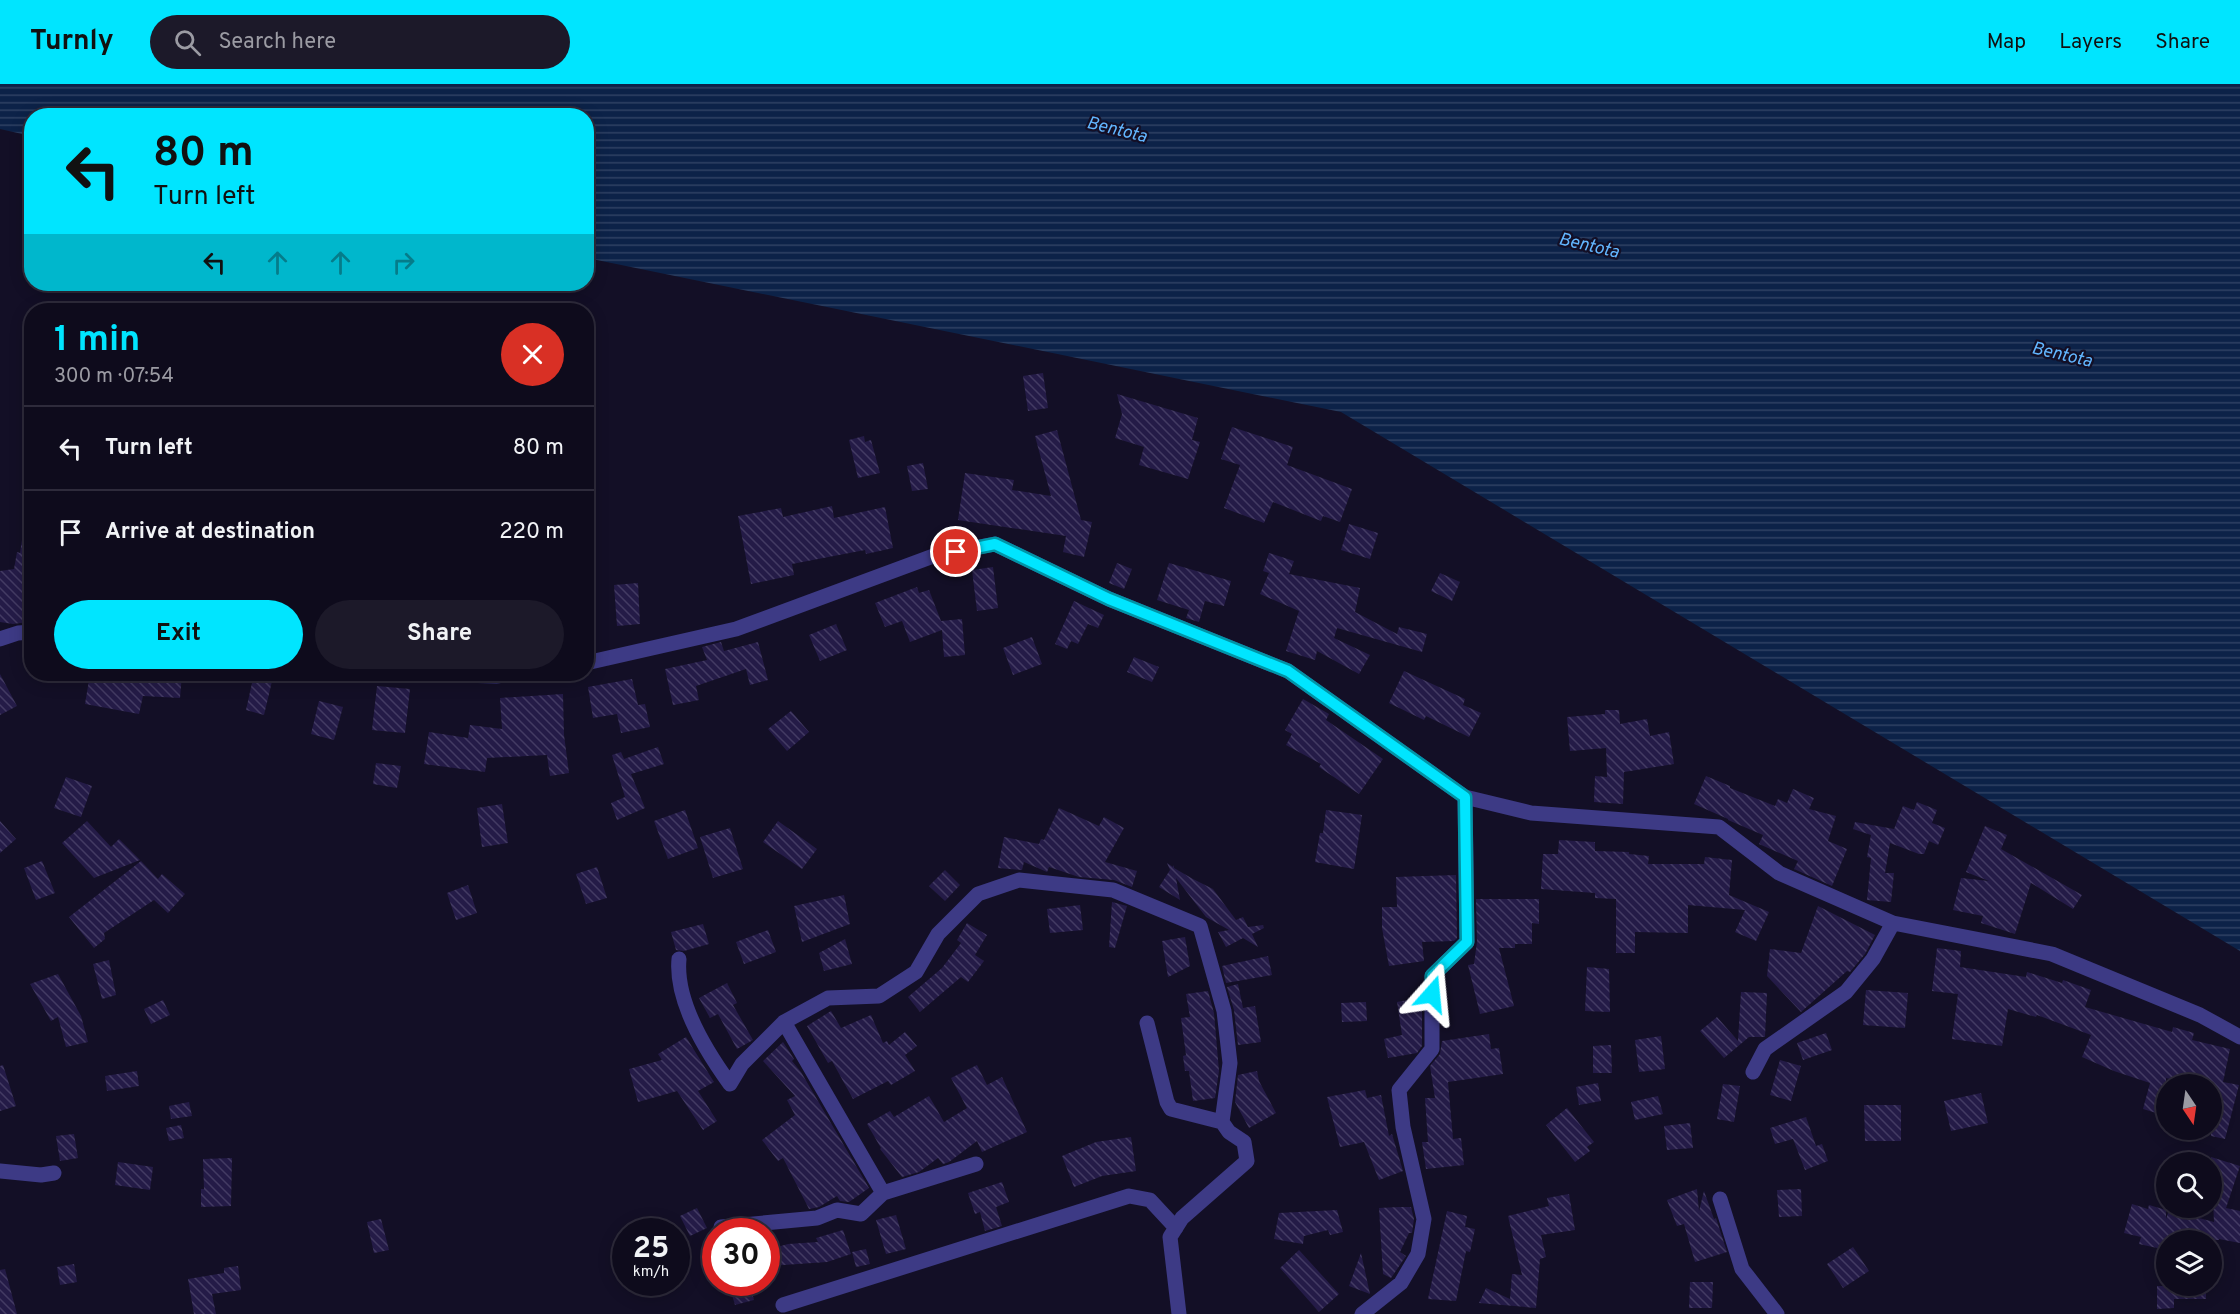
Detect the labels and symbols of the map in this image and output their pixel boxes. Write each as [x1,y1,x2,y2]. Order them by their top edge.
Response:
water label: Bentota [1084,112,1150,149]
water label: Bentota [1556,228,1622,265]
water label: Bentota [2029,337,2095,374]
pin [930,526,981,577]
position arrow [1400,962,1464,1026]
north arrow [2156,1074,2222,1140]
speed limit sign: 30 [702,1218,780,1296]

